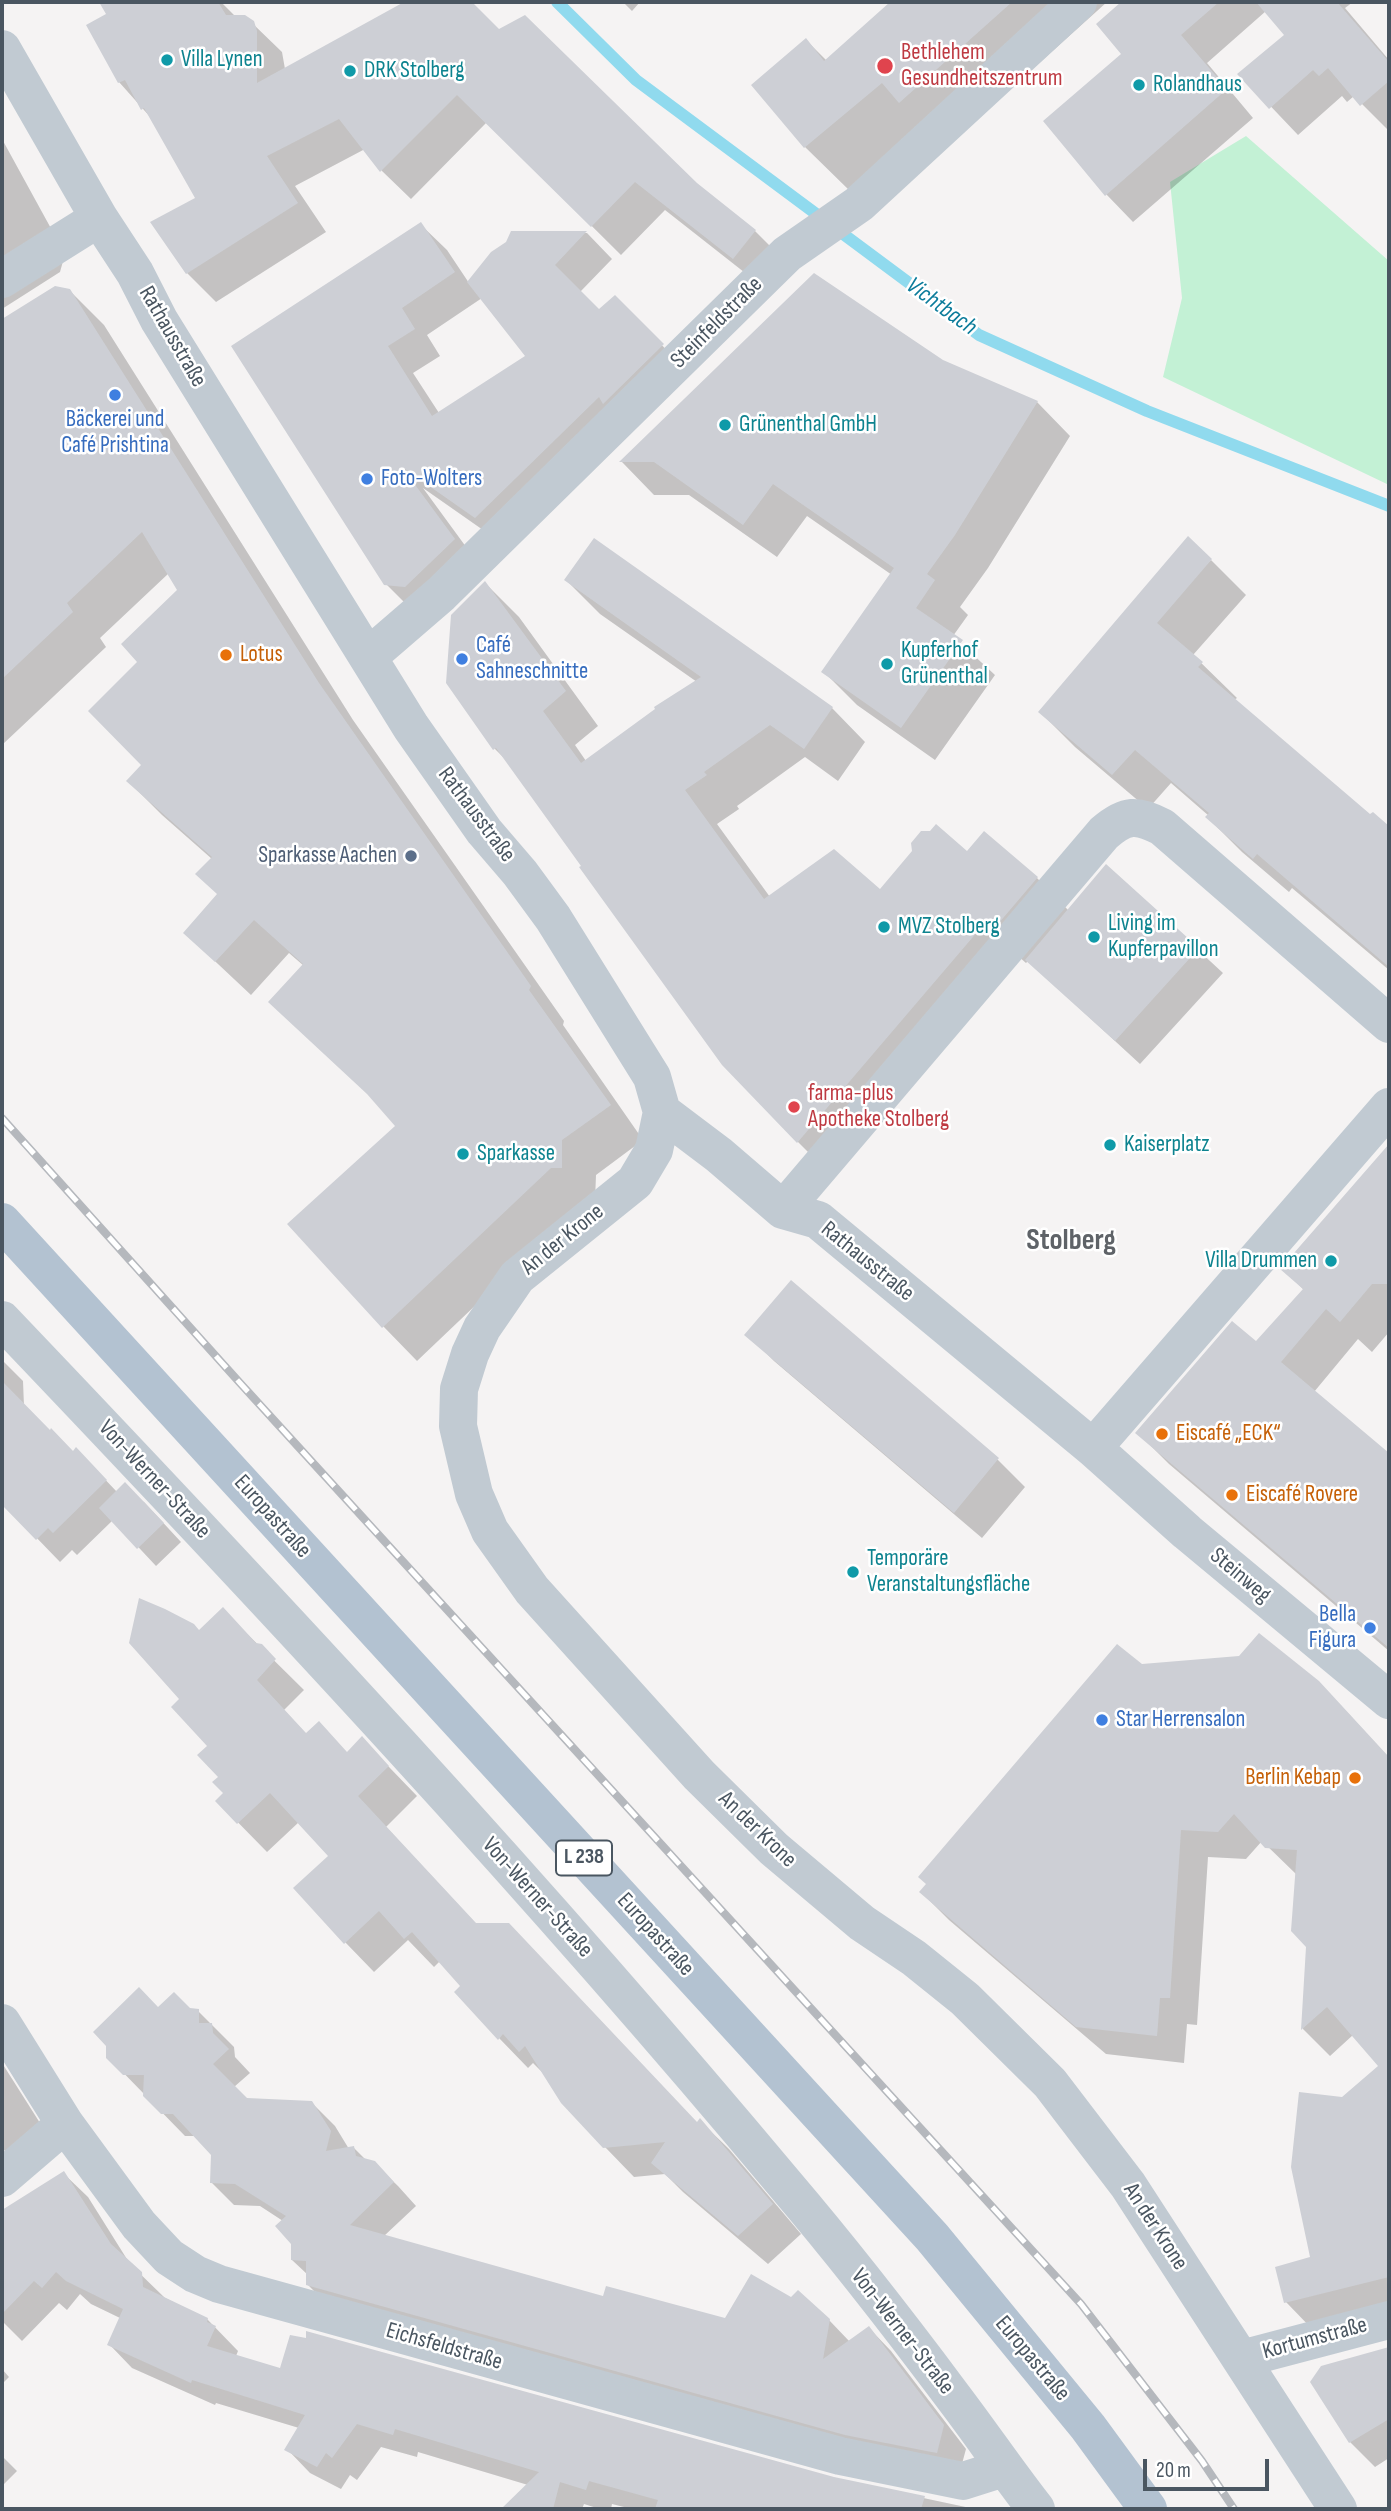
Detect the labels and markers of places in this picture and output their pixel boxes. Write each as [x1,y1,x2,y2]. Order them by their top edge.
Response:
place label: Bethlehem Gesundheitszentrum [901,39,1062,93]
place label: Villa Lynen [181,46,262,74]
marker: Villa Lynen [159,52,175,68]
marker: Bethlehem Gesundheitszentrum [875,56,895,76]
place label: DRK Stolberg [364,57,465,85]
marker: DRK Stolberg [342,63,358,79]
place label: Rolandhaus [1153,71,1242,99]
marker: Rolandhaus [1131,77,1147,93]
marker: Bäckerei und Café Prishtina [107,387,123,403]
place label: Bäckerei und Café Prishtina [61,406,169,460]
place label: Grünenthal GmbH [739,411,877,439]
marker: Grünenthal GmbH [717,417,733,433]
place label: Foto-Wolters [381,465,482,493]
marker: Foto-Wolters [359,471,375,487]
place label: Café Sahneschnitte [476,632,588,686]
place label: Kupferhof Grünenthal [901,637,988,691]
place label: Lotus [240,641,283,669]
marker: Lotus [218,647,234,663]
marker: Café Sahneschnitte [454,651,470,667]
marker: Kupferhof Grünenthal [879,656,895,672]
place label: Sparkasse Aachen [258,842,397,870]
marker: Sparkasse Aachen [403,848,419,864]
place label: Living im Kupferpavillon [1108,910,1218,964]
place label: MVZ Stolberg [898,913,1000,941]
marker: MVZ Stolberg [876,919,892,935]
marker: Living im Kupferpavillon [1086,929,1102,945]
place label: farma-plus Apotheke Stolberg [808,1080,949,1134]
marker: farma-plus Apotheke Stolberg [786,1099,802,1115]
place label: Kaiserplatz [1124,1131,1210,1159]
marker: Kaiserplatz [1102,1137,1118,1153]
place label: Sparkasse [477,1140,555,1168]
marker: Sparkasse [455,1146,471,1162]
place label: Villa Drummen [1205,1247,1317,1275]
marker: Villa Drummen [1323,1253,1339,1269]
place label: Eiscafé „ECK“ [1176,1420,1281,1448]
marker: Eiscafé „ECK“ [1154,1426,1170,1442]
place label: Eiscafé Rovere [1246,1481,1358,1509]
marker: Eiscafé Rovere [1224,1487,1240,1503]
place label: Temporäre Veranstaltungsfläche [867,1545,1030,1599]
marker: Temporäre Veranstaltungsfläche [845,1564,861,1580]
place label: Bella Figura [1309,1601,1356,1655]
marker: Bella Figura [1362,1620,1378,1636]
place label: Star Herrensalon [1116,1706,1245,1734]
marker: Star Herrensalon [1094,1712,1110,1728]
place label: Berlin Kebap [1245,1764,1341,1792]
marker: Berlin Kebap [1347,1770,1363,1786]

